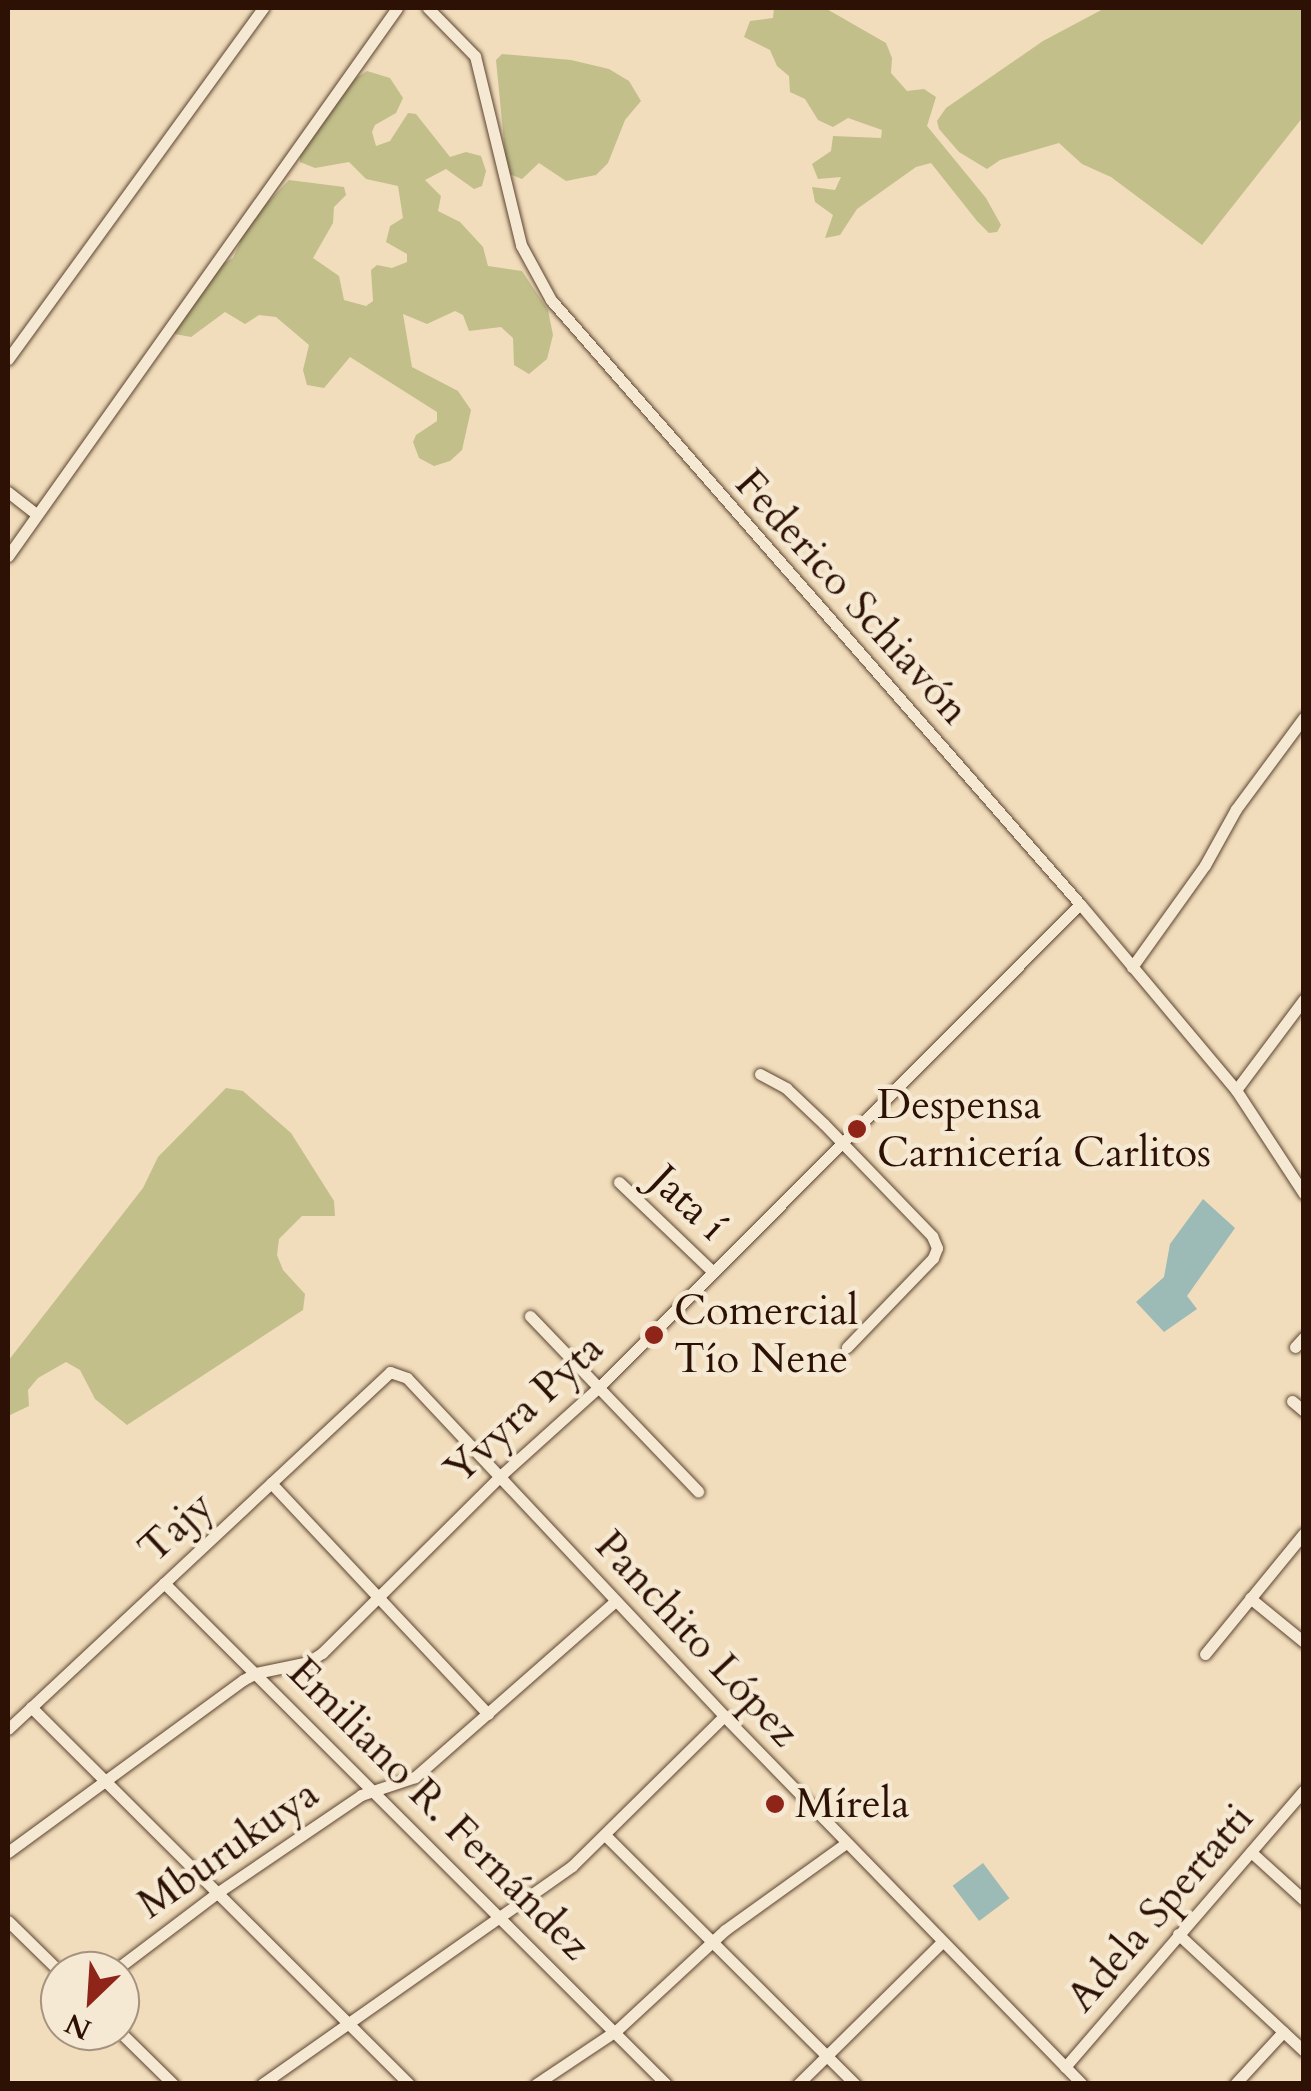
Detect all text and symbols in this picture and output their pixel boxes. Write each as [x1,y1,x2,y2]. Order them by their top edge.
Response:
street label: Federico Schiavón [724,459,980,735]
place label: Despensa Carnicería Carlitos [877,1080,1211,1178]
marker: Despensa Carnicería Carlitos [846,1118,868,1140]
street label: Jata í [639,1155,737,1251]
place label: Comercial Tío Nene [674,1286,859,1384]
street label: Yvyra Pyta [434,1323,614,1495]
marker: Comercial Tío Nene [643,1324,665,1346]
street label: Tajy [128,1480,224,1574]
street label: Panchito López [584,1521,810,1757]
street label: Emiliano R. Fernández [277,1647,601,1971]
street label: Mburukuya [128,1768,328,1930]
place label: Mírela [795,1779,910,1829]
marker: Mírela [764,1793,786,1815]
street label: Adela Spertatti [1056,1794,1264,2022]
north arrow [40,1951,140,2051]
text: N [59,2004,97,2049]

